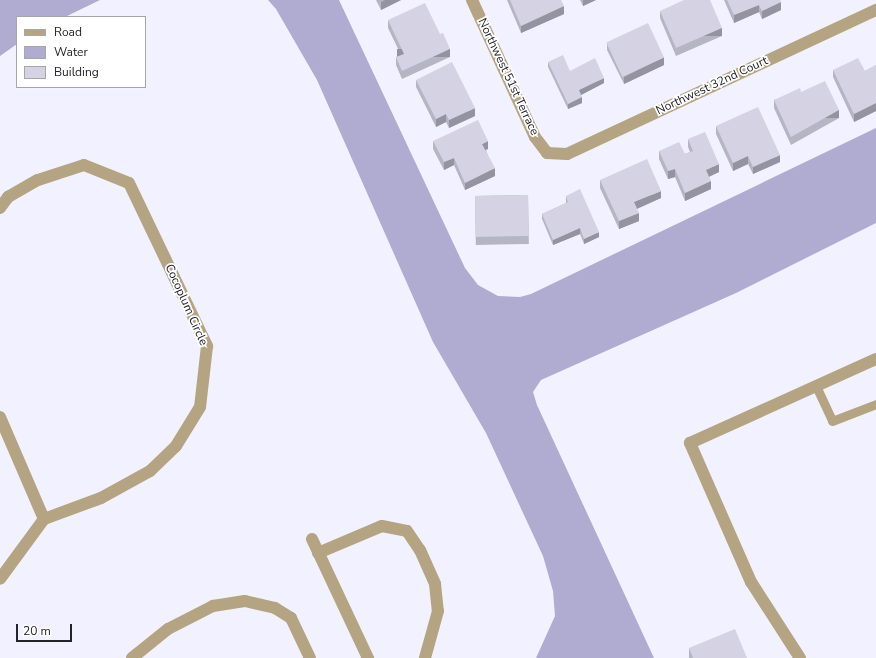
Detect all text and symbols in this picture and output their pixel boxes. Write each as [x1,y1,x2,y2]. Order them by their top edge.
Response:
legend [16,16,146,88]
street label: Northwest 51st Terrace [475,16,541,138]
text: Road [54,24,82,40]
text: Water [54,44,88,60]
street label: Northwest 32nd Court [654,54,770,118]
text: Building [54,64,99,80]
street label: Cocoplum Circle [162,262,210,348]
scale bar [18,616,74,642]
text: 20 m [23,623,51,639]

